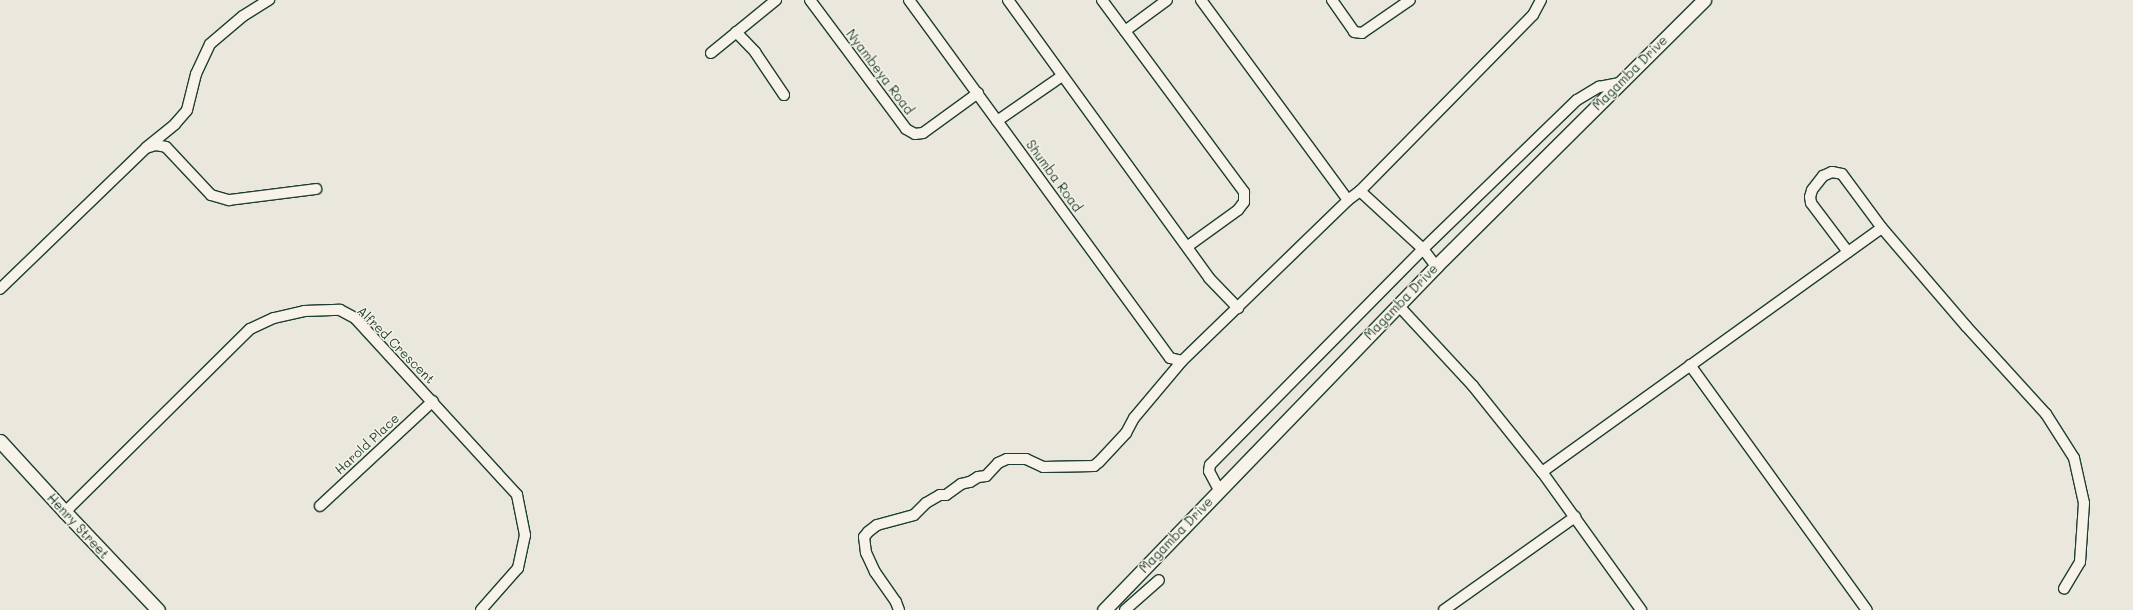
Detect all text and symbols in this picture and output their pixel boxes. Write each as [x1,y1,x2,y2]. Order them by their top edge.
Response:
street label: Nyambeya Road [843,26,917,118]
street label: Magamba Drive [1589,32,1671,114]
street label: Shumba Road [1023,137,1085,215]
street label: Magamba Drive [1361,261,1441,343]
street label: Alfred Crescent [354,303,438,387]
street label: Harold Place [332,410,402,478]
street label: Henry Street [44,490,112,562]
street label: Magamba Drive [1136,494,1216,576]

